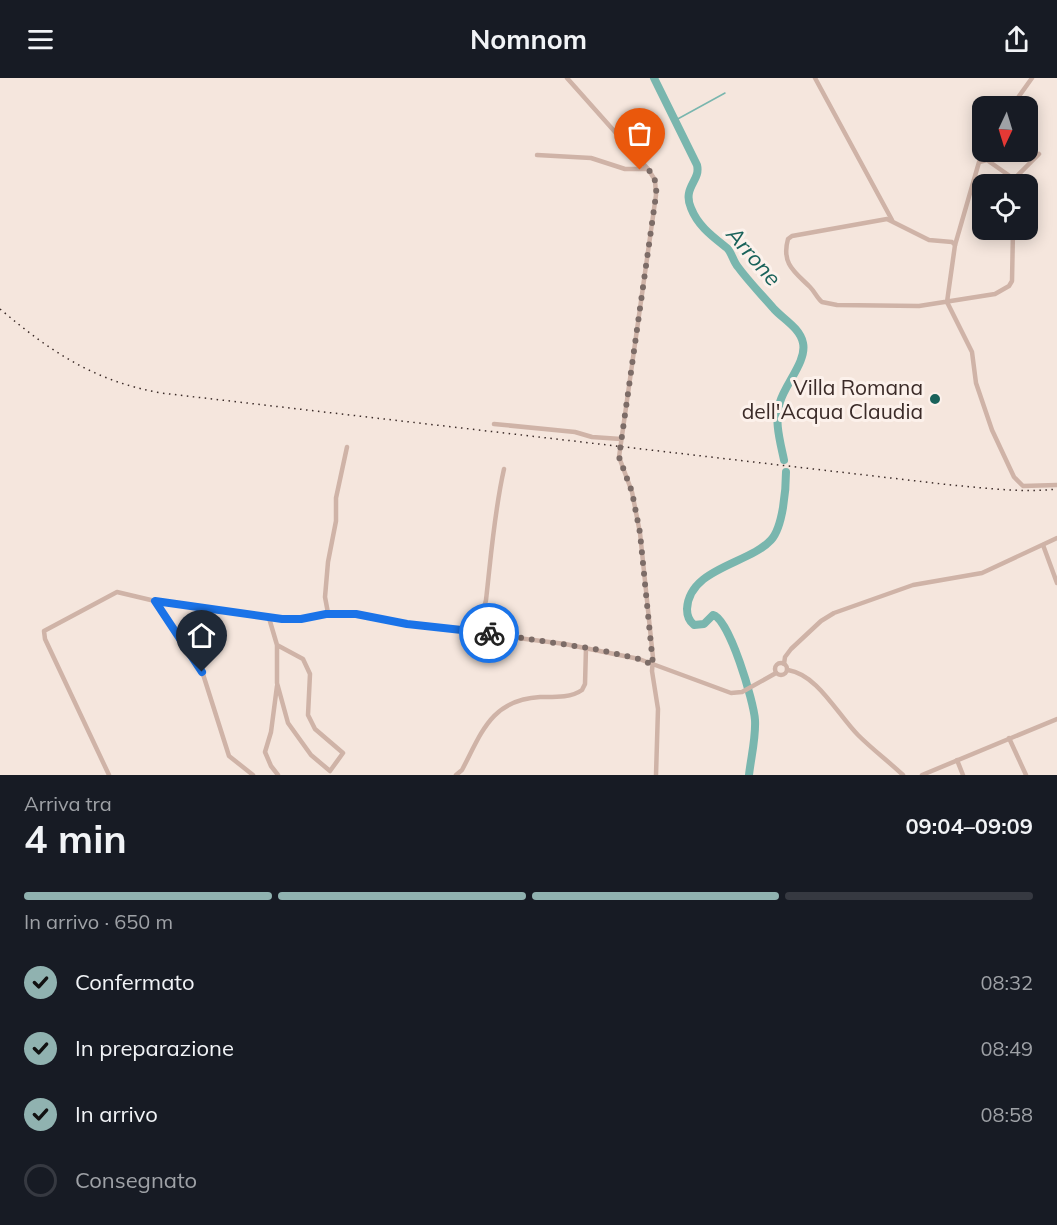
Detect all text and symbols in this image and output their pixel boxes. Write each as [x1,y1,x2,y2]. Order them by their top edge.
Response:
text: Nomnom [470,22,587,56]
icon: menu [24,23,57,56]
icon: share [1000,23,1033,56]
north arrow [972,96,1038,162]
map controls [972,96,1038,240]
pin [614,108,665,170]
icon: bag [623,117,656,150]
button: locate [972,174,1038,240]
water label: Arrone [720,220,787,291]
place label: Villa Romana dell'Acqua Claudia [742,374,923,424]
marker: Villa Romana dell'Acqua Claudia [928,392,942,406]
courier [459,603,519,663]
pin [176,610,227,672]
icon: bike [473,617,506,650]
icon: home [185,619,218,652]
text: Arriva tra [24,791,112,816]
text: 09:04–09:09 [905,812,1033,840]
text: 4 min [24,814,127,863]
text: In arrivo · 650 m [24,909,173,934]
icon: check [24,966,57,999]
text: Confermato [75,968,194,996]
text: 08:32 [980,970,1033,995]
icon: check [24,1032,57,1065]
text: In preparazione [75,1034,234,1062]
text: 08:49 [980,1036,1033,1061]
icon: check [24,1098,57,1131]
text: In arrivo [75,1100,158,1128]
text: 08:58 [980,1102,1033,1127]
text: Consegnato [75,1166,197,1194]

